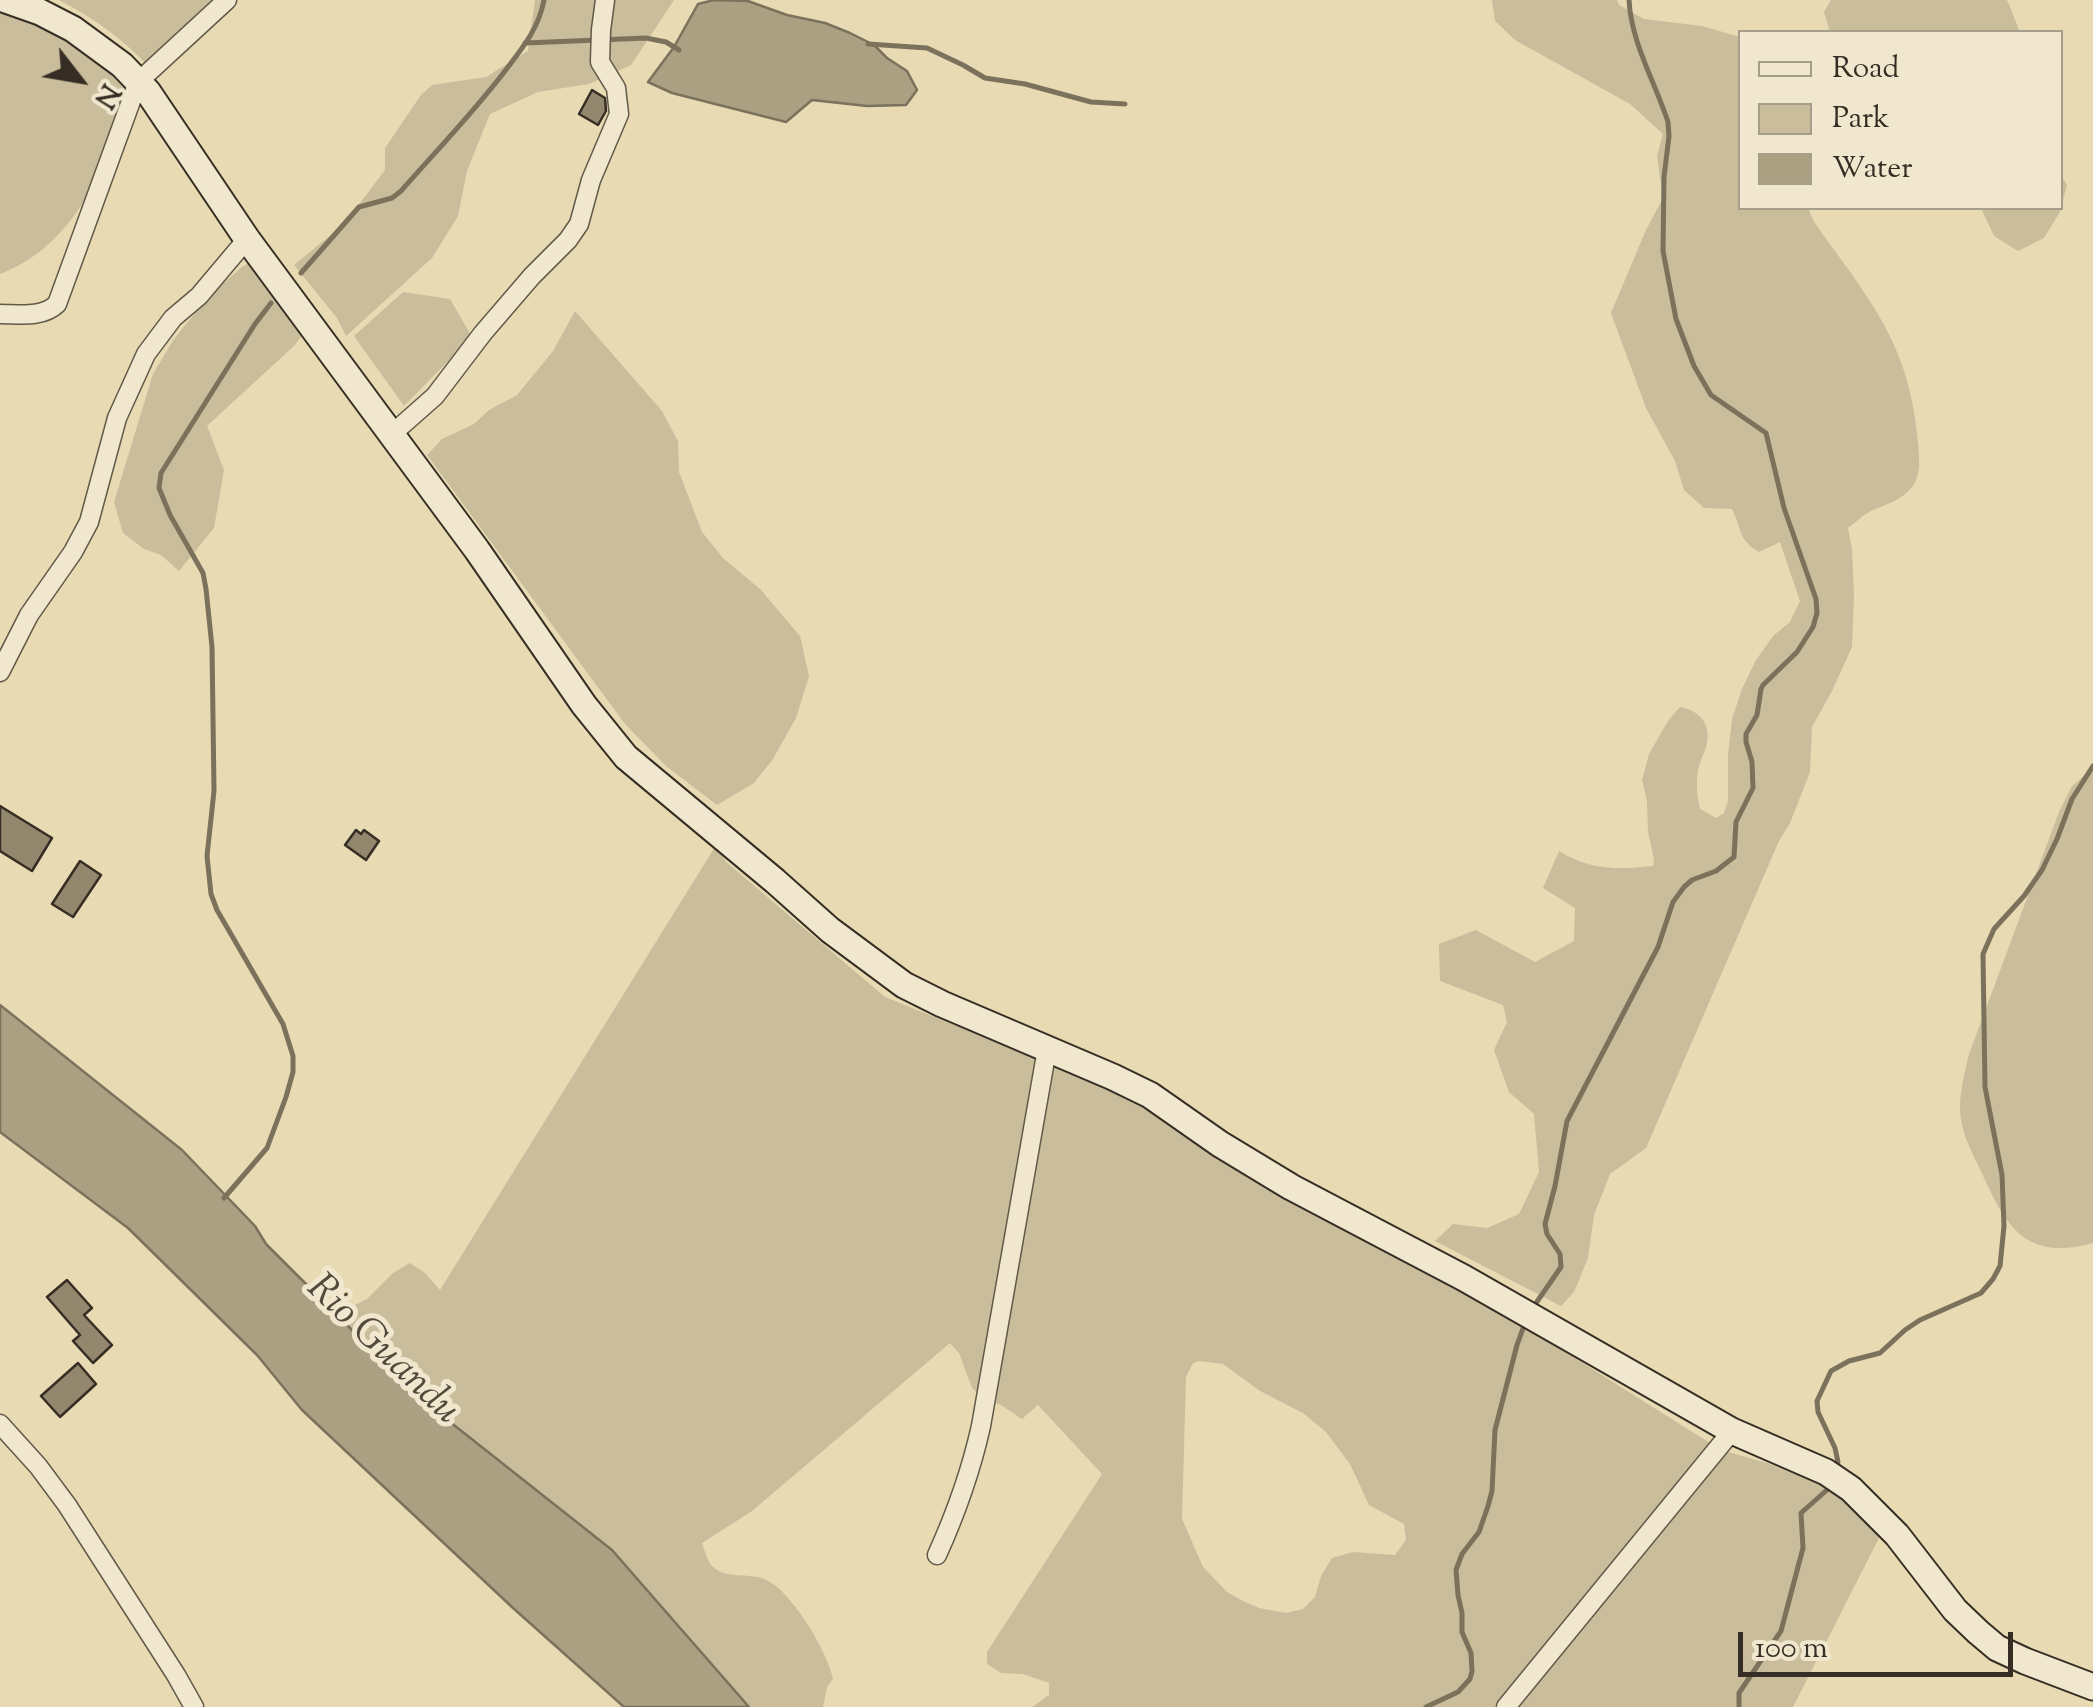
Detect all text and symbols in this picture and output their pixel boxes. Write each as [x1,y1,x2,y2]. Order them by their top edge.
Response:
north arrow [30,30,130,130]
legend [1738,30,2063,210]
text: Road [1832,48,1899,91]
text: N [83,76,129,115]
text: Park [1832,98,1889,141]
text: Water [1832,148,1913,191]
water label: Rio Guandu [294,1267,468,1437]
scale bar [1743,1612,2018,1674]
text: 100 m [1755,1628,1828,1671]

